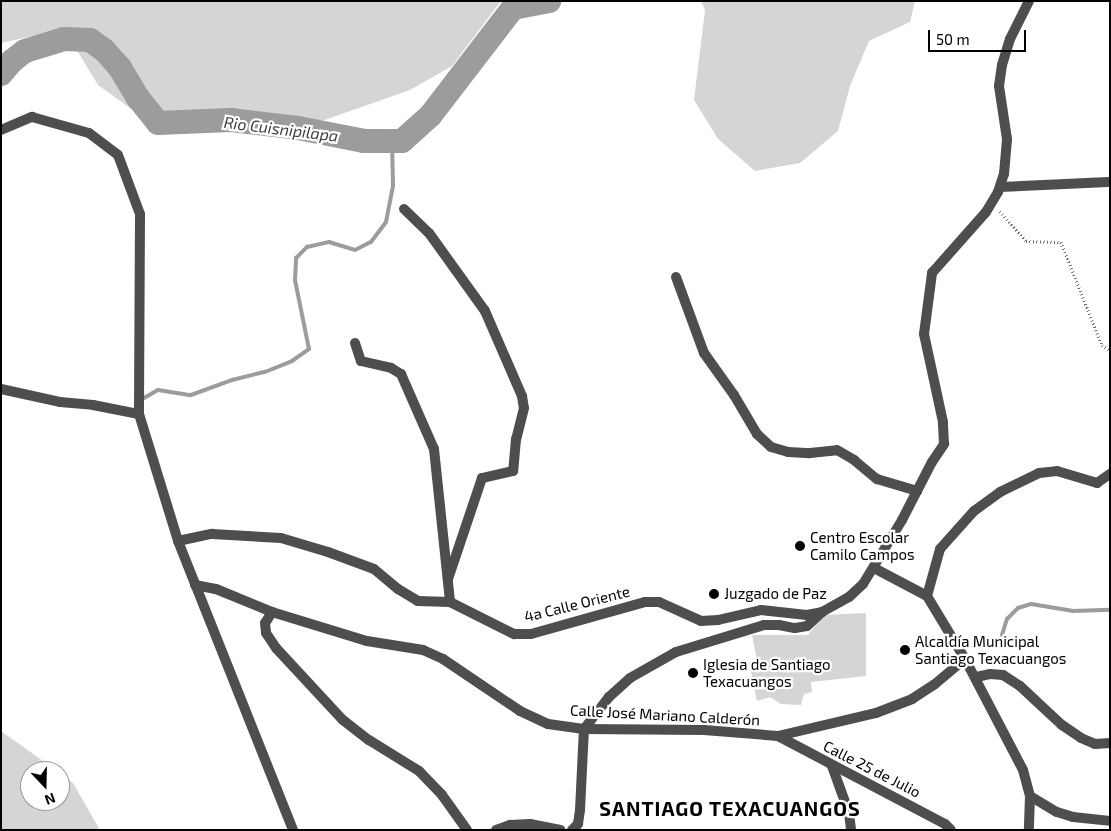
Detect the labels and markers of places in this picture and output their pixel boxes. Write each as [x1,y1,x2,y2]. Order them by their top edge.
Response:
place label: Centro Escolar Camilo Campos [810,528,915,563]
marker: Centro Escolar Camilo Campos [794,540,806,552]
place label: Juzgado de Paz [724,585,827,603]
marker: Juzgado de Paz [708,588,720,600]
place label: Alcaldía Municipal Santiago Texacuangos [915,632,1067,667]
marker: Alcaldía Municipal Santiago Texacuangos [899,644,911,656]
place label: Iglesia de Santiago Texacuangos [703,655,831,690]
marker: Iglesia de Santiago Texacuangos [687,667,699,679]

